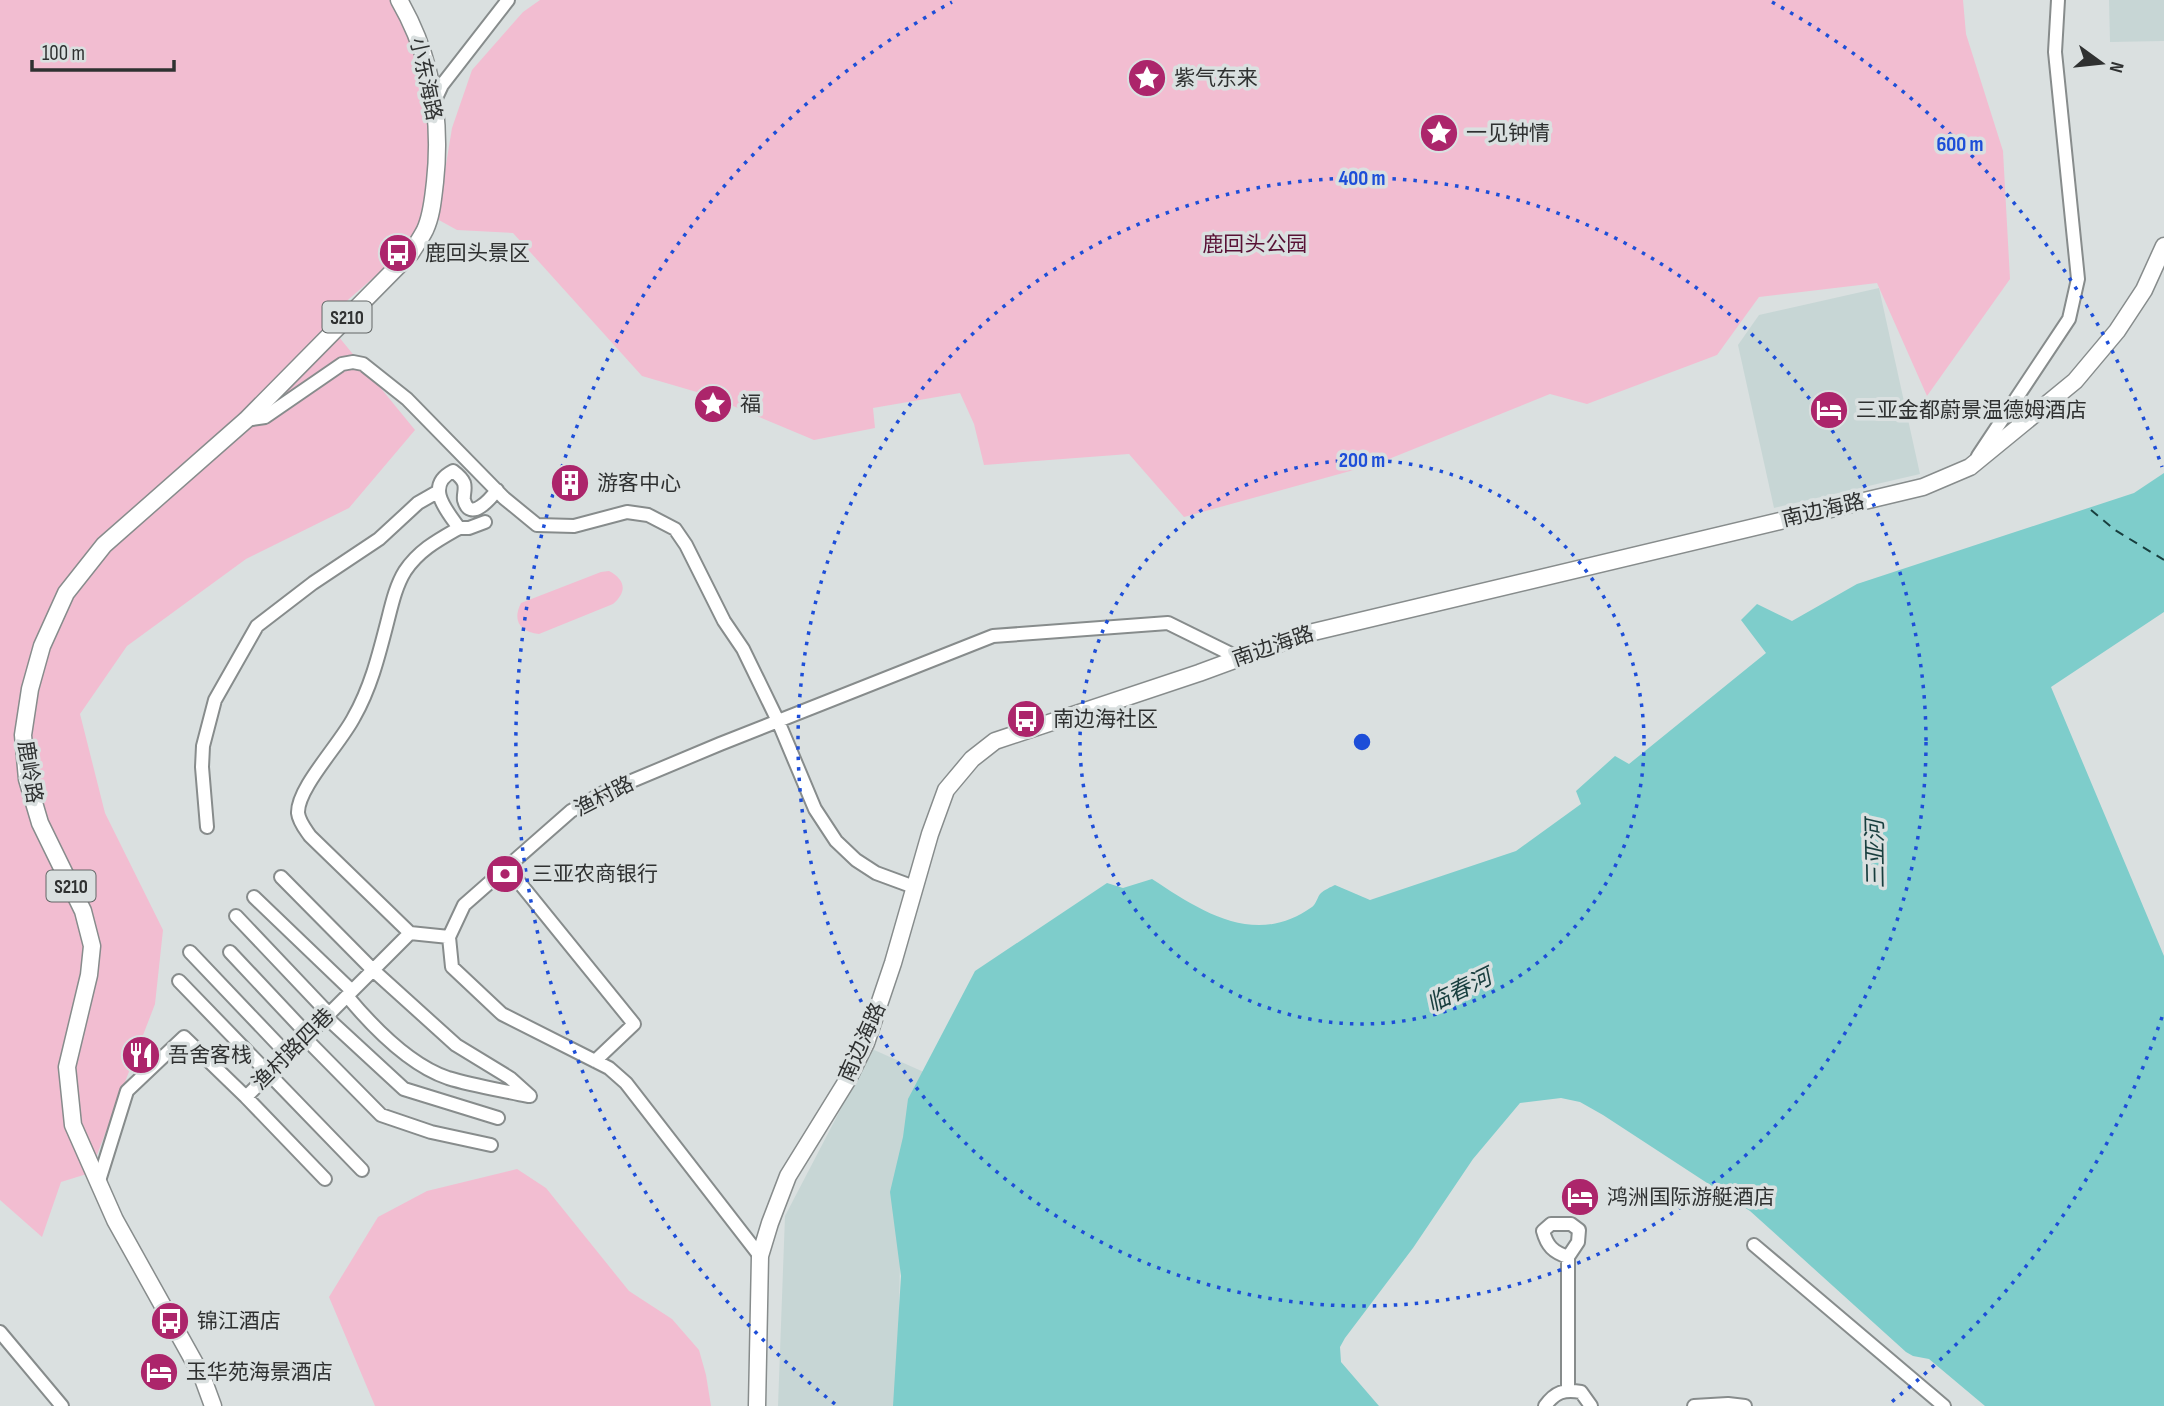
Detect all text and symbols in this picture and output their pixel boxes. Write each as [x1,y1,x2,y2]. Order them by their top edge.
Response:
scale bar [32,28,173,72]
north arrow [2066,28,2136,98]
street label: 小东海路 [405,35,446,123]
text: 100 m [42,41,85,66]
place icon: 紫气东来 [1126,57,1168,99]
text: N [2104,59,2128,75]
place label: 紫气东来 [1174,66,1258,91]
place icon: 一见钟情 [1418,112,1460,154]
place label: 一见钟情 [1466,121,1550,146]
text: 600 m [1936,132,1984,157]
text: 400 m [1339,166,1385,191]
bus stop icon: 鹿回头景区 [377,232,419,274]
park label: 鹿回头公园 [1203,232,1308,257]
place label: 鹿回头景区 [425,241,530,266]
road number: S210 [322,302,372,332]
place icon: 福 [692,383,734,425]
hotel icon: 三亚金都蔚景温德姆酒店 [1808,389,1850,431]
place label: 福 [740,392,761,417]
place label: 三亚金都蔚景温德姆酒店 [1856,398,2087,423]
text: 200 m [1339,448,1385,473]
building icon: 游客中心 [549,462,591,504]
place label: 游客中心 [597,471,681,496]
street label: 南边海路 [1779,489,1867,532]
street label: 南边海路 [1229,621,1317,672]
bus stop icon: 南边海社区 [1005,698,1047,740]
place label: 南边海社区 [1053,707,1158,732]
centre of rings [1350,730,1374,754]
street label: 鹿岭路 [12,739,47,805]
street label: 渔村路 [570,771,638,822]
water label: 三亚河 [1861,815,1891,889]
bank icon: 三亚农商银行 [484,853,526,895]
place label: 三亚农商银行 [532,862,658,887]
road number: S210 [46,870,96,902]
water label: 临春河 [1422,961,1500,1019]
street label: 南边海路 [834,999,891,1086]
street label: 渔村路四巷 [247,1003,339,1095]
restaurant icon: 吾舍客栈 [120,1034,162,1076]
place label: 吾舍客栈 [168,1043,252,1068]
hotel icon: 鸿洲国际游艇酒店 [1559,1176,1601,1218]
place label: 鸿洲国际游艇酒店 [1607,1185,1775,1210]
bus stop icon: 锦江酒店 [149,1300,191,1342]
place label: 锦江酒店 [197,1309,281,1334]
hotel icon: 玉华苑海景酒店 [138,1351,180,1393]
place label: 玉华苑海景酒店 [186,1360,333,1385]

